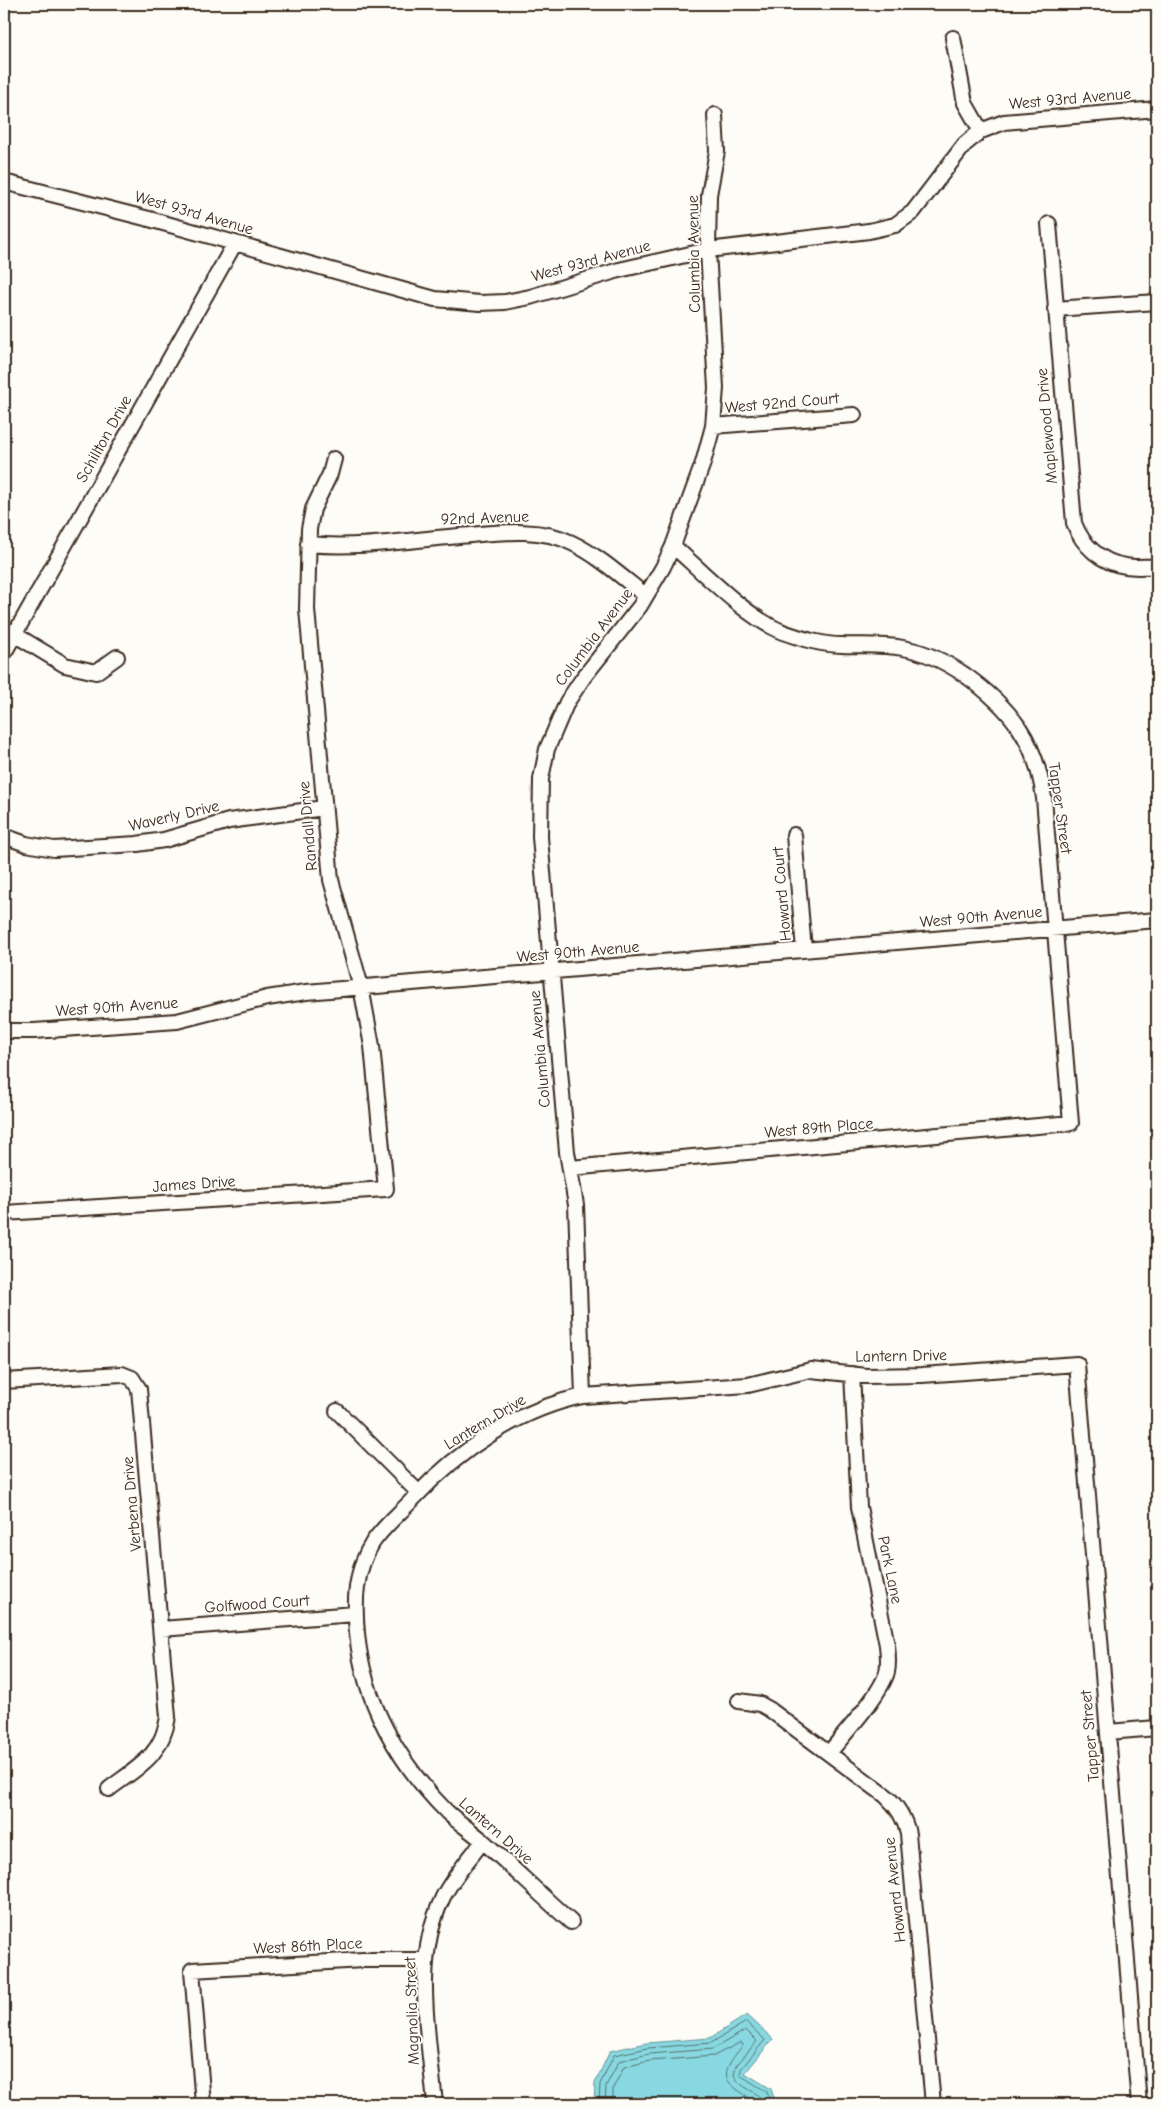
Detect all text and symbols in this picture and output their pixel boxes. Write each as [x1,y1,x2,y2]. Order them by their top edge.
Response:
street label: West 93rd Avenue [1008,85,1132,113]
street label: West 93rd Avenue [133,187,255,239]
street label: Columbia Avenue [684,195,704,313]
street label: West 93rd Avenue [530,236,652,286]
street label: Maplewood Drive [1033,367,1061,485]
street label: West 92nd Court [724,389,840,417]
street label: Schillton Drive [73,392,135,486]
street label: 92nd Avenue [441,507,529,529]
street label: Columbia Avenue [551,585,637,689]
street label: Tapper Street [1045,761,1075,855]
street label: Randall Drive [295,780,321,872]
street label: Waverly Drive [127,797,221,835]
street label: Howard Court [769,846,795,942]
street label: West 90th Avenue [919,903,1043,931]
street label: West 90th Avenue [516,938,640,966]
street label: Columbia Avenue [526,990,554,1108]
street label: West 90th Avenue [55,994,179,1020]
street label: West 89th Place [764,1114,874,1142]
street label: James Drive [152,1172,236,1196]
street label: Lantern Drive [855,1346,947,1366]
street label: Lantern Drive [441,1391,529,1453]
street label: Verbena Drive [119,1456,145,1552]
street label: Park Lane [874,1534,906,1606]
street label: Golfwood Court [204,1591,311,1617]
street label: Tapper Street [1077,1689,1103,1783]
street label: Lantern Drive [455,1794,537,1868]
street label: Howard Avenue [881,1836,909,1944]
street label: West 86th Place [253,1934,363,1958]
street label: Magnolia Street [401,1956,423,2065]

